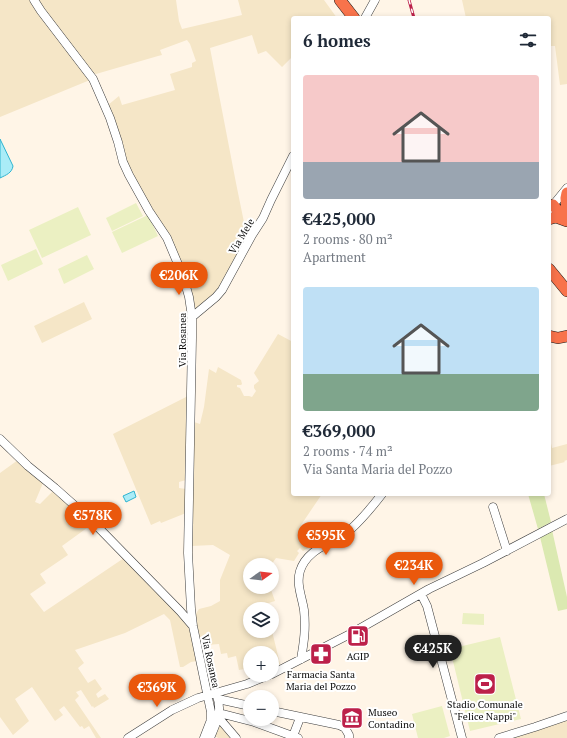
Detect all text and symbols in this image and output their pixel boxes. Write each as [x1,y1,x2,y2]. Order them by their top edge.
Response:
text: 6 homes [303,29,371,52]
icon: filters [517,29,539,51]
icon: home [385,101,457,173]
text: €425,000 [303,207,375,230]
street label: Via Mele [226,216,257,256]
text: 2 rooms · 80 m² [303,230,393,248]
text: Apartment [303,248,366,266]
pin: €206K [151,262,207,296]
text: €206K [160,266,198,284]
street label: Via Rosanea [176,313,189,367]
icon: home [385,313,457,385]
text: €369,000 [303,419,375,442]
text: 2 rooms · 74 m² [303,442,393,460]
text: Via Santa Maria del Pozzo [303,460,452,478]
pin: €578K [65,502,121,536]
text: €578K [74,506,112,524]
pin: €595K [298,522,354,556]
text: €595K [307,526,345,544]
pin: €234K [386,552,442,586]
text: €234K [395,556,433,574]
north arrow [243,558,279,594]
map controls [243,558,279,726]
button: layers [243,602,279,638]
fuel station icon: AGIP [345,623,371,649]
street label: Via Rosanea [198,633,223,689]
pin: €425K [405,635,461,669]
text: €425K [414,639,452,657]
pharmacy icon: Farmacia Santa Maria del Pozzo [308,641,334,667]
button: + [243,646,279,682]
place label: AGIP [347,650,369,663]
place label: Farmacia Santa Maria del Pozzo [286,668,357,693]
sports icon: Stadio Comunale "Felice Nappi" [472,671,498,697]
pin: €369K [129,674,185,708]
text: €369K [138,678,176,696]
button: − [243,690,279,726]
place label: Stadio Comunale "Felice Nappi" [447,698,523,723]
museum icon: Museo Contadino [339,705,365,731]
place label: Museo Contadino [368,706,415,731]

